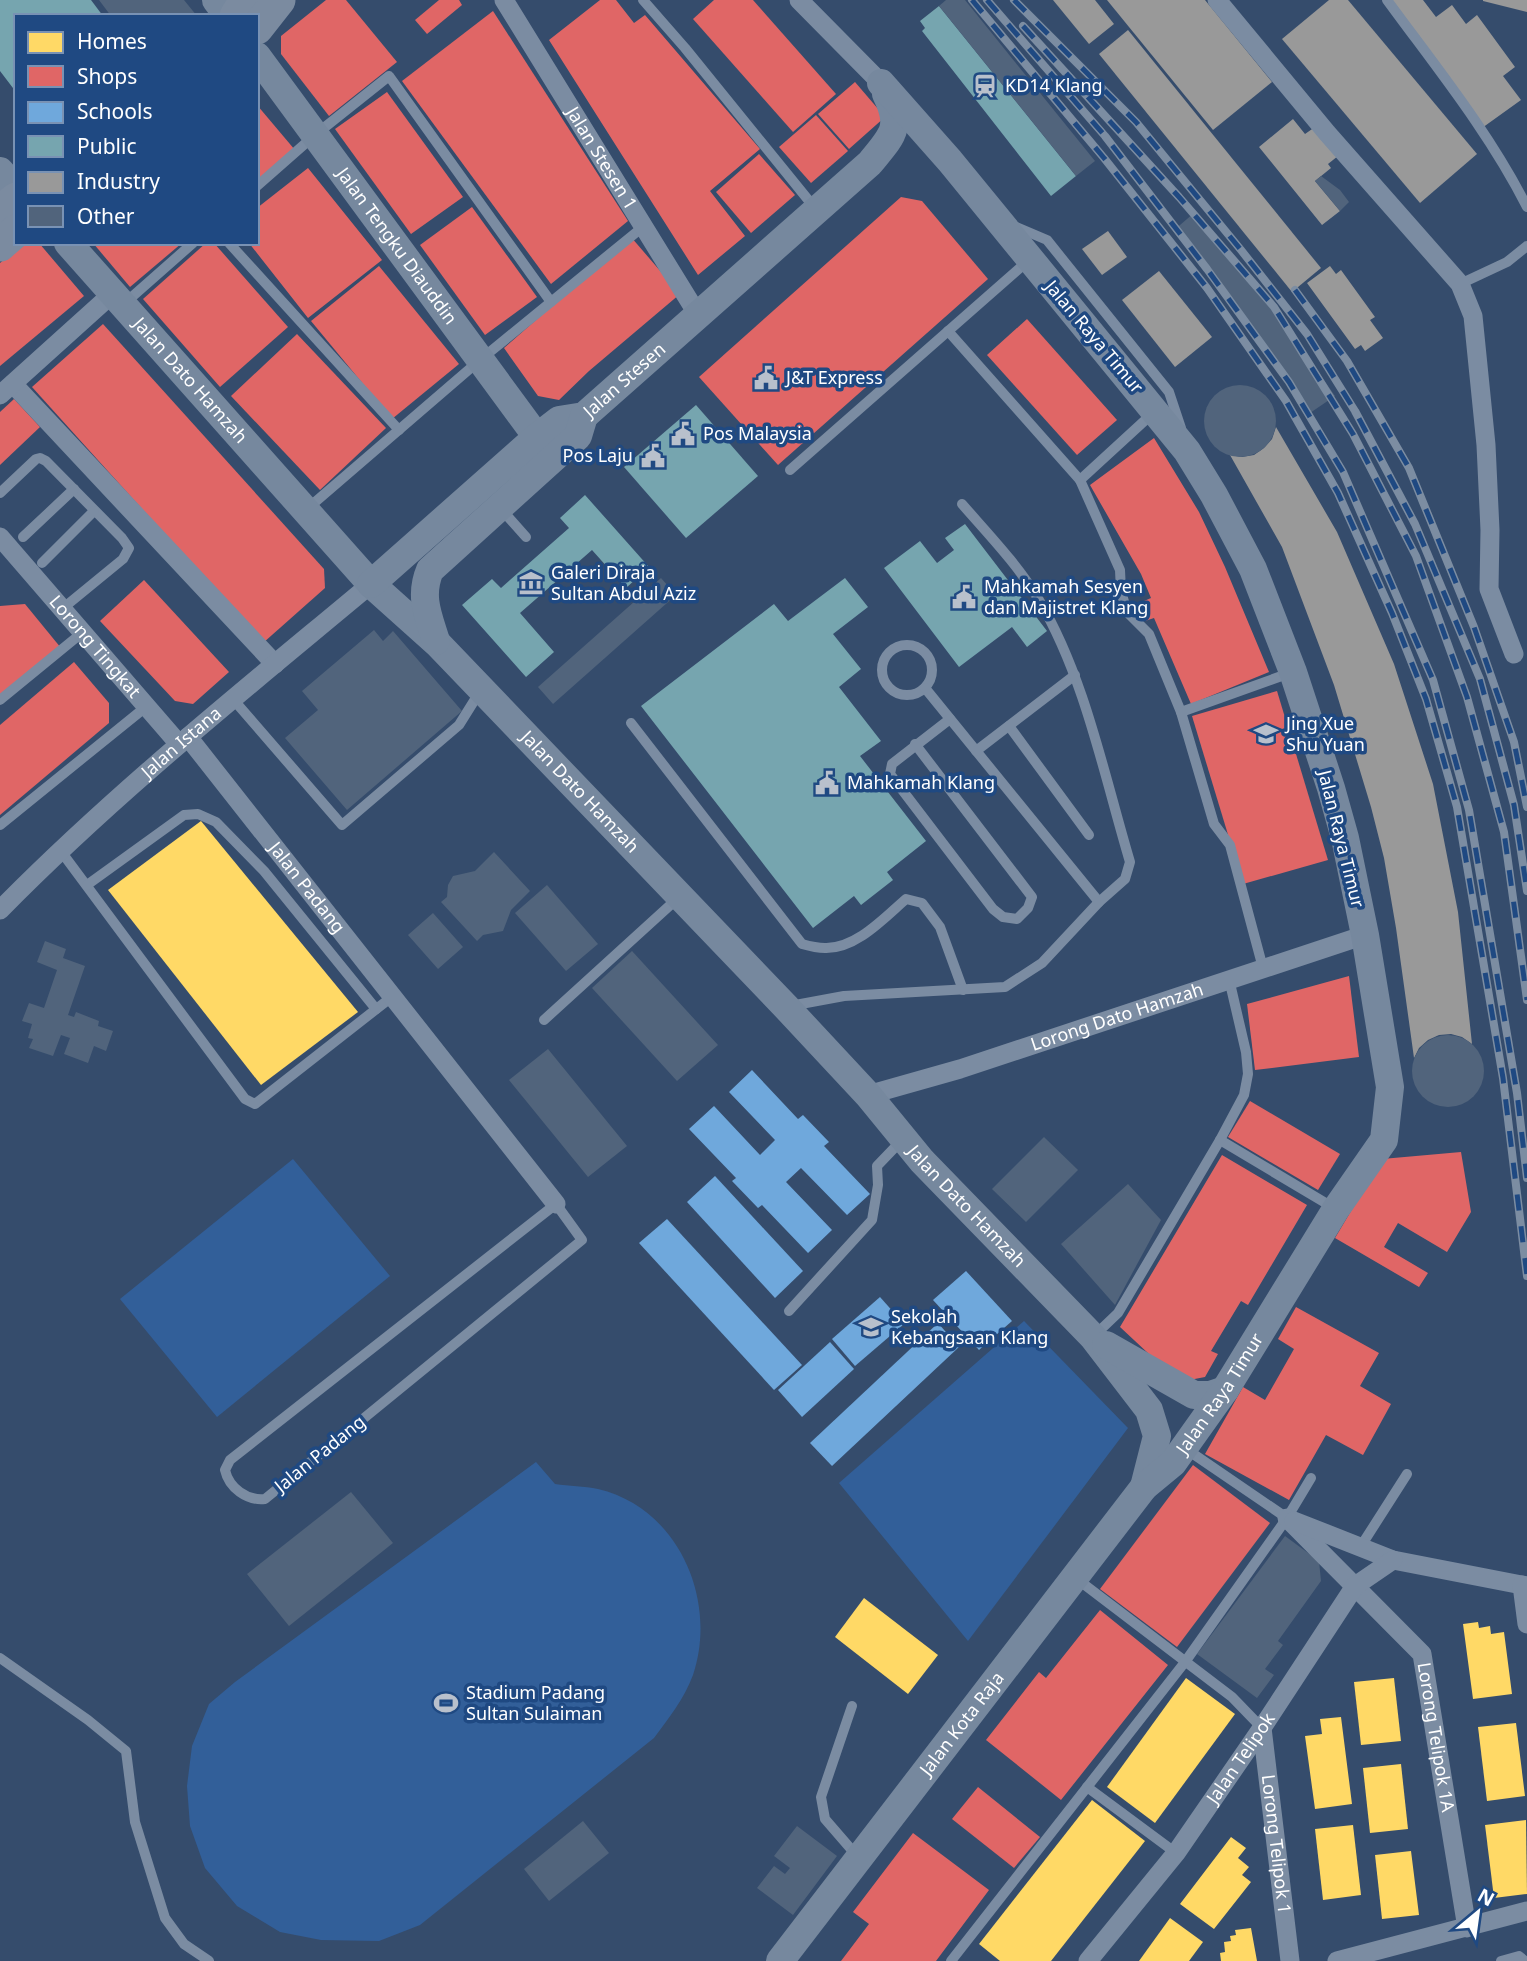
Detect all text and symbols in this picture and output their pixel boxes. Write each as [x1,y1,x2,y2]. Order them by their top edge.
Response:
legend [14,14,259,245]
text: Homes [77,27,147,55]
text: Shops [77,62,137,90]
station icon: KD14 Klang [971,72,999,100]
place label: KD14 Klang [1005,73,1103,97]
text: Schools [77,97,152,125]
street label: Jalan Stesen 1 [560,100,643,214]
text: Public [77,132,137,160]
street label: Jalan Tengku Diauddin [331,161,463,329]
text: Industry [77,167,160,195]
text: Other [77,202,135,230]
street label: Jalan Raya Timur [1039,273,1150,398]
street label: Jalan Dato Hamzah [127,310,253,448]
street label: Jalan Stesen [576,337,670,423]
public building icon: J&T Express [752,364,780,392]
place label: J&T Express [784,365,883,389]
public building icon: Pos Malaysia [669,420,697,448]
place label: Pos Malaysia [703,421,812,445]
public building icon: Pos Laju [639,442,667,470]
place label: Pos Laju [563,443,633,467]
place label: Galeri Diraja Sultan Abdul Aziz [551,560,696,605]
museum icon: Galeri Diraja Sultan Abdul Aziz [517,569,545,597]
place label: Mahkamah Sesyen dan Majistret Klang [984,574,1148,619]
public building icon: Mahkamah Sesyen dan Majistret Klang [950,583,978,611]
street label: Lorong Tingkat [45,590,147,703]
street label: Jalan Istana [134,701,226,784]
place label: Jing Xue Shu Yuan [1284,711,1365,756]
school or university icon: Jing Xue Shu Yuan [1252,720,1280,748]
street label: Jalan Dato Hamzah [515,723,645,858]
street label: Jalan Raya Timur [1313,766,1371,911]
public building icon: Mahkamah Klang [813,769,841,797]
place label: Mahkamah Klang [847,770,995,794]
street label: Jalan Padang [263,835,351,938]
street label: Lorong Dato Hamzah [1027,976,1206,1056]
street label: Jalan Dato Hamzah [901,1138,1032,1272]
place label: Sekolah Kebangsaan Klang [891,1304,1048,1349]
school or university icon: Sekolah Kebangsaan Klang [857,1313,885,1341]
street label: Jalan Raya Timur [1169,1328,1268,1460]
street label: Jalan Padang [268,1409,370,1498]
street label: Lorong Telipok 1A [1413,1660,1461,1814]
street label: Jalan Kota Raja [913,1666,1009,1782]
place label: Stadium Padang Sultan Sulaiman [466,1680,605,1725]
sports icon: Stadium Padang Sultan Sulaiman [432,1689,460,1717]
street label: Jalan Telipok [1199,1707,1280,1810]
street label: Lorong Telipok 1 [1257,1773,1297,1915]
north arrow [1443,1877,1513,1947]
text: N [1473,1882,1499,1912]

